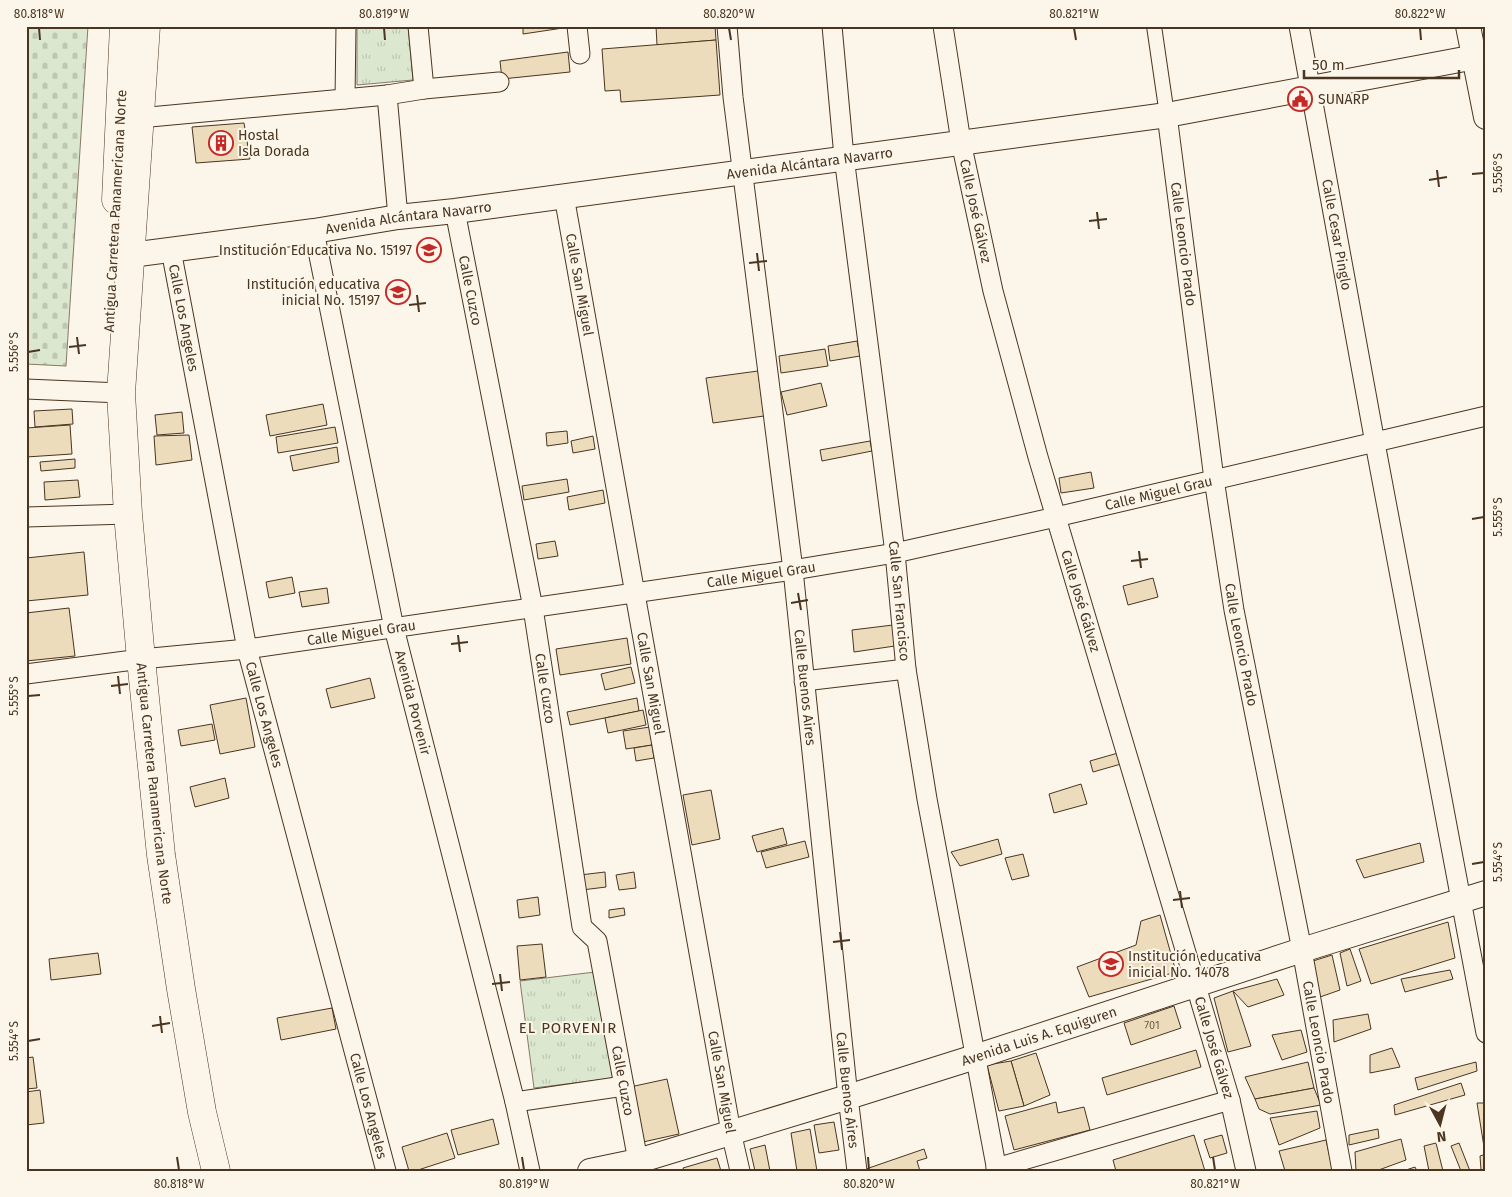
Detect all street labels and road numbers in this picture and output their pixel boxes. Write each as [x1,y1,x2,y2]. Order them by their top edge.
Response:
street label: Antigua Carretera Panamericana Norte [101,89,130,333]
street label: Avenida Alcántara Navarro [726,144,894,183]
street label: Calle José Gálvez [956,158,995,265]
street label: Calle Cesar Pinglo [1318,178,1355,292]
street label: Calle Leoncio Prado [1167,181,1200,307]
street label: Avenida Alcántara Navarro [324,198,493,238]
street label: Calle San Miguel [562,232,597,337]
street label: Calle Cuzco [455,254,485,327]
street label: Calle Los Angeles [165,263,202,373]
street label: Calle Miguel Grau [1103,473,1214,514]
street label: Calle San Francisco [885,540,913,662]
street label: Calle José Gálvez [1057,548,1104,654]
street label: Calle Miguel Grau [706,558,817,591]
street label: Calle Leoncio Prado [1221,582,1261,708]
street label: Calle Miguel Grau [306,617,417,649]
street label: Calle Buenos Aires [790,628,819,747]
street label: Calle San Miguel [633,631,668,736]
street label: Avenida Porvenir [391,648,434,758]
street label: Calle Cuzco [531,652,559,725]
street label: Calle Los Angeles [242,660,286,770]
street label: Antigua Carretera Panamericana Norte [132,662,176,906]
street label: Calle Leoncio Prado [1299,979,1338,1105]
street label: Calle José Gálvez [1191,994,1237,1101]
street label: Avenida Luis A. Equiguren [959,1003,1119,1070]
street label: Calle San Miguel [704,1030,739,1135]
street label: Calle Buenos Aires [832,1031,862,1150]
street label: Calle Cuzco [608,1044,637,1117]
street label: Calle Los Angeles [346,1051,391,1161]

